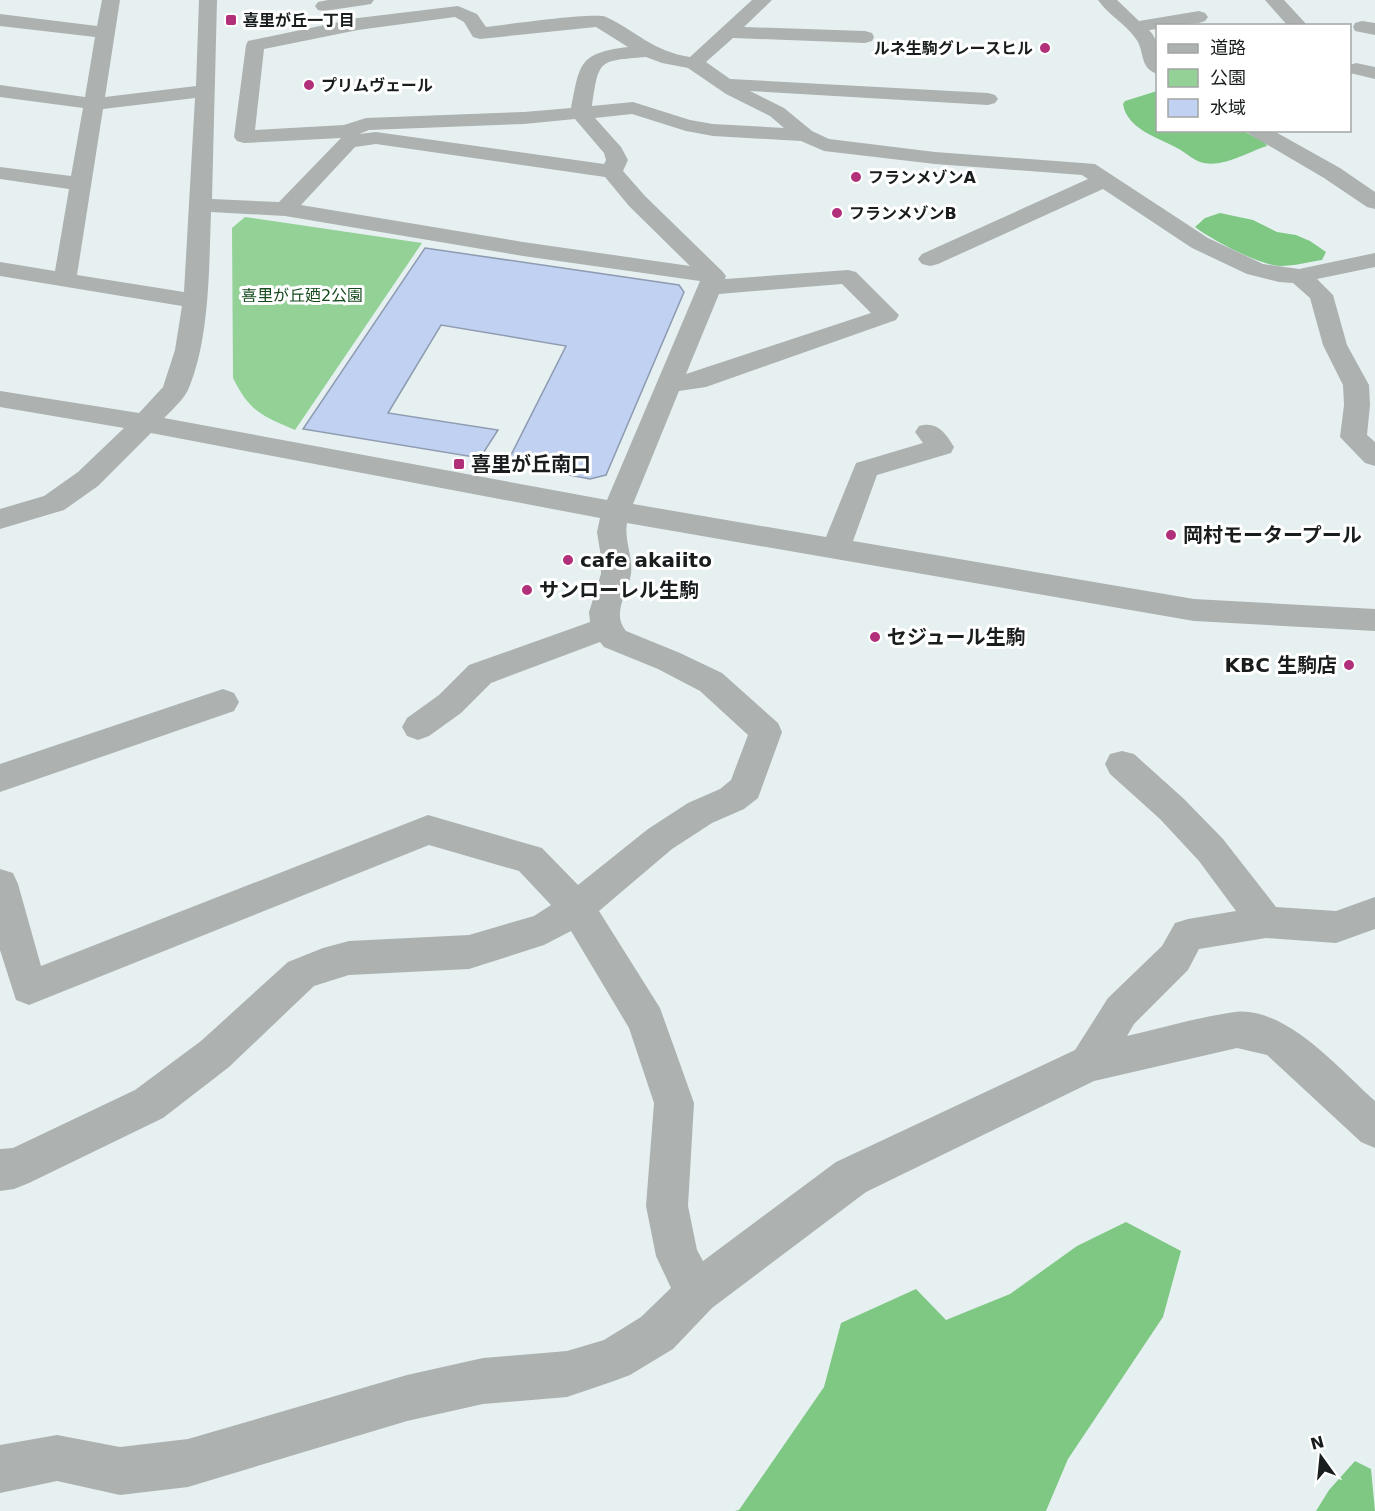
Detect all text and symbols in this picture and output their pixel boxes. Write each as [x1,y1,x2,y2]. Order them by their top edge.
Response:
place label: 喜里が丘一丁目 [243,11,355,30]
marker: 喜里が丘一丁目 [224,13,238,27]
legend [1156,24,1351,132]
text: 道路 [1210,37,1246,58]
place label: ルネ生駒グレースヒル [874,39,1033,58]
marker: ルネ生駒グレースヒル [1038,41,1052,55]
text: 公園 [1210,67,1246,88]
place label: プリムヴェール [321,76,433,95]
marker: プリムヴェール [302,78,316,92]
text: 水域 [1210,97,1246,118]
place label: フランメゾンA [868,168,977,187]
marker: フランメゾンA [849,170,863,184]
place label: フランメゾンB [849,204,957,223]
marker: フランメゾンB [830,206,844,220]
park label: 喜里が丘廼2公園 [241,286,363,305]
place label: 喜里が丘南口 [471,452,591,476]
marker: 喜里が丘南口 [452,457,466,471]
place label: 岡村モータープール [1183,523,1362,547]
marker: 岡村モータープール [1164,528,1178,542]
place label: cafe akaiito [580,548,712,572]
marker: cafe akaiito [561,553,575,567]
place label: サンローレル生駒 [539,578,699,602]
marker: サンローレル生駒 [520,583,534,597]
place label: セジュール生駒 [887,625,1026,649]
marker: セジュール生駒 [868,630,882,644]
place label: KBC 生駒店 [1225,653,1337,677]
marker: KBC 生駒店 [1342,658,1356,672]
north arrow [1291,1427,1351,1487]
text: N [1308,1432,1326,1454]

